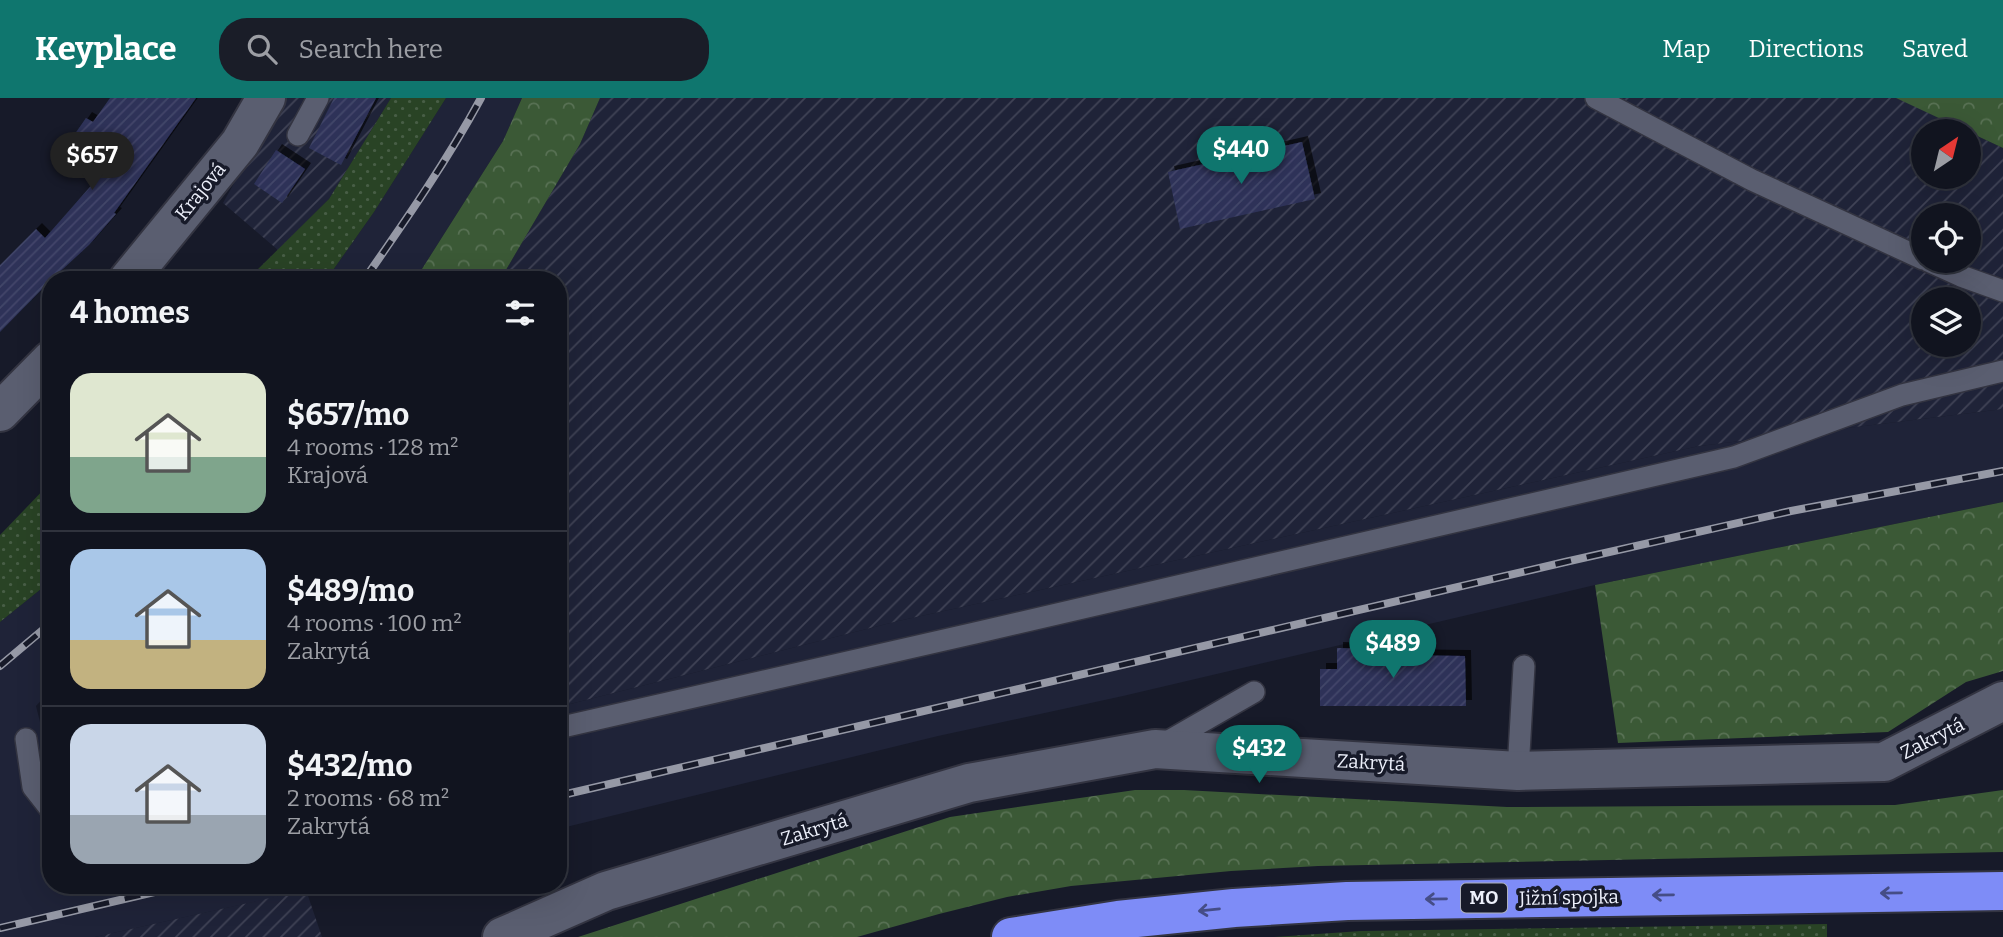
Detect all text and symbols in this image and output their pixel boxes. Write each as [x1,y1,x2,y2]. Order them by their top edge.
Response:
search box [219,18,709,81]
text: Keyplace [35,29,177,69]
icon: search [243,30,281,68]
text: Search here [299,34,443,65]
text: Map [1662,35,1711,63]
text: Directions [1749,35,1864,63]
text: Saved [1902,35,1968,63]
north arrow [1911,119,1981,189]
map controls [1911,119,1981,357]
pin: $440 [1200,126,1282,186]
pin: $657 [51,132,133,192]
text: $440 [1213,135,1269,163]
text: $657 [66,141,118,169]
street label: Krajová [170,158,231,225]
button: locate [1911,203,1981,273]
button: layers [1911,287,1981,357]
icon: filters [501,294,539,332]
text: 4 homes [70,295,190,331]
text: $657/mo [287,397,409,433]
icon: home [126,401,210,485]
text: 4 rooms · 128 m² [287,433,458,461]
text: Krajová [287,461,368,489]
text: $489/mo [287,573,414,609]
icon: home [126,577,210,661]
text: 4 rooms · 100 m² [287,609,462,637]
pin: $489 [1352,620,1434,680]
text: $489 [1365,629,1421,657]
text: Zakrytá [287,637,370,665]
street label: Zakrytá [1896,712,1969,764]
pin: $432 [1218,726,1300,785]
text: $432 [1232,734,1286,762]
text: $432/mo [287,748,413,784]
street label: Zakrytá [1336,749,1406,776]
icon: home [126,752,210,836]
text: 2 rooms · 68 m² [287,784,449,812]
street label: Zakrytá [778,808,851,851]
text: Zakrytá [287,812,370,840]
road number: MO [1461,884,1507,912]
street label: Jižní spojka [1518,885,1620,910]
one-way arrow [1879,886,1902,900]
one-way arrow [1652,889,1675,902]
one-way arrow [1425,893,1448,906]
one-way arrow [1198,904,1220,917]

